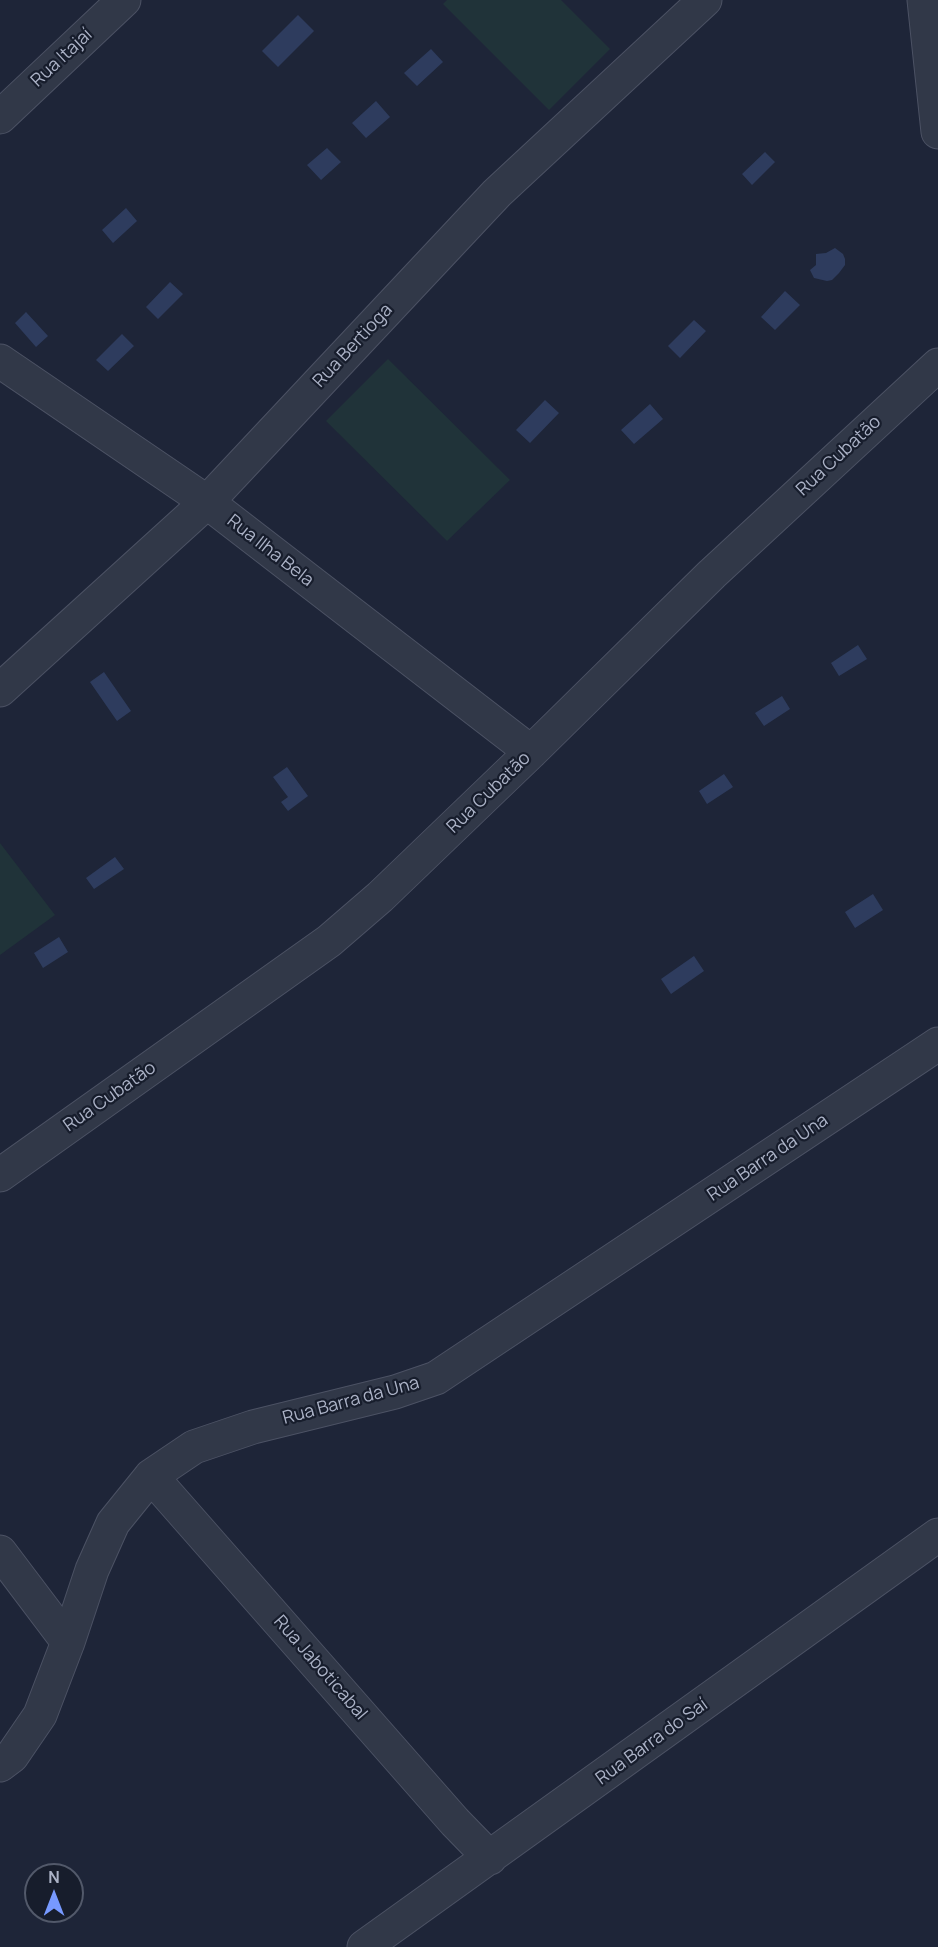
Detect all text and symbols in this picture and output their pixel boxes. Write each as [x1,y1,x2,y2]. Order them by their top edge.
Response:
street label: Rua Itajaí [27,24,97,92]
street label: Rua Bertioga [309,300,397,392]
street label: Rua Cubatão [792,411,886,501]
street label: Rua Ilha Bela [222,510,318,592]
street label: Rua Cubatão [443,748,535,838]
street label: Rua Cubatão [60,1057,160,1137]
street label: Rua Barra da Una [704,1110,832,1206]
street label: Rua Barra da Una [280,1372,422,1430]
street label: Rua Jaboticabal [269,1611,371,1725]
street label: Rua Barra do Saí [592,1694,712,1790]
north arrow [24,1863,84,1923]
text: N [48,1866,60,1888]

